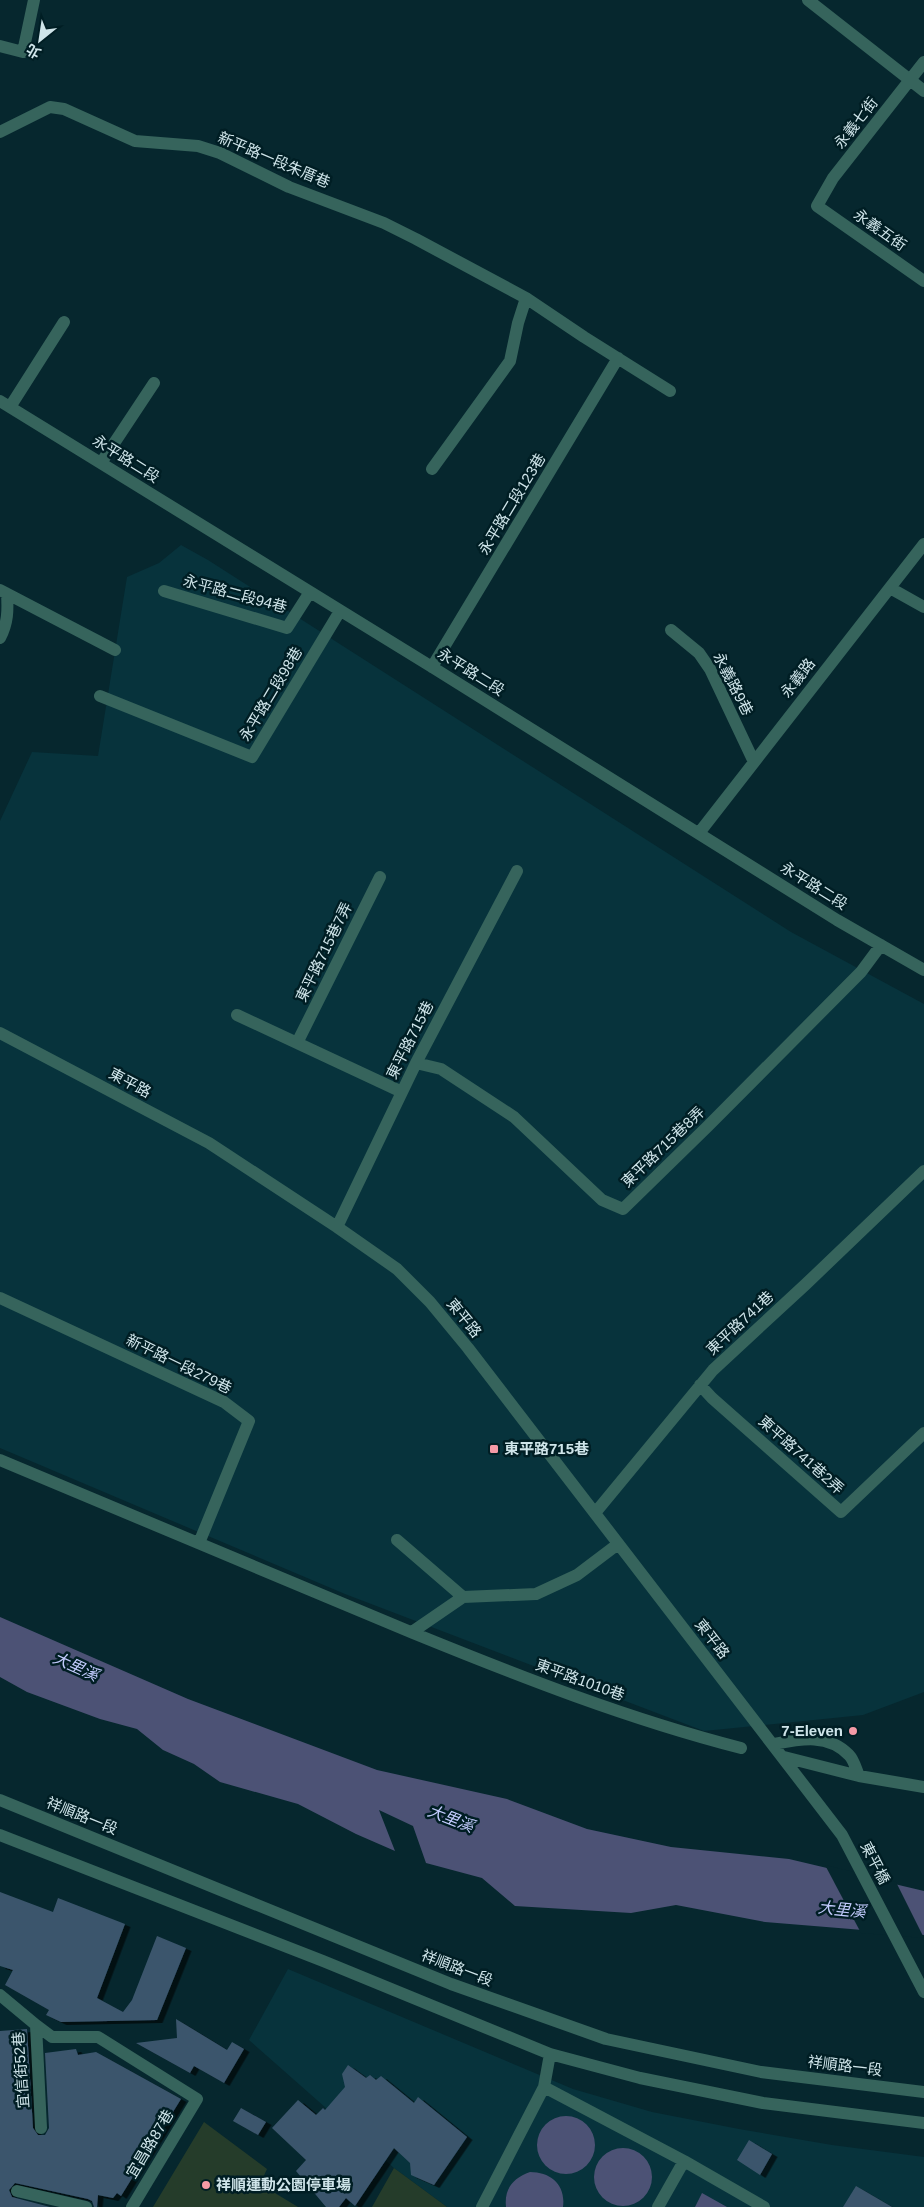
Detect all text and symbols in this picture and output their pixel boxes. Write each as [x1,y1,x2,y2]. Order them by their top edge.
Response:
north arrow [15,15,65,65]
text: 北 [23,41,44,62]
street label: 永義七街 [830,94,881,152]
street label: 新平路一段朱厝巷 [216,128,333,191]
street label: 永義五街 [851,205,910,254]
street label: 永平路二段 [90,431,163,486]
street label: 永平路二段123巷 [475,450,548,557]
street label: 永平路二段94巷 [181,572,289,616]
street label: 永平路二段98巷 [236,644,305,744]
street label: 永平路二段 [435,644,508,699]
street label: 永義路9巷 [710,649,757,718]
street label: 永義路 [777,655,818,701]
street label: 永平路二段 [778,858,851,913]
street label: 東平路715巷7弄 [292,899,355,1004]
street label: 東平路715巷 [383,998,436,1082]
street label: 東平路 [106,1064,154,1101]
street label: 東平路715巷8弄 [618,1103,708,1190]
street label: 東平路741巷 [703,1287,777,1358]
street label: 東平路 [444,1295,485,1341]
street label: 新平路一段279巷 [124,1331,235,1396]
street label: 東平路741巷2弄 [755,1412,847,1497]
place label: 東平路715巷 [504,1440,589,1457]
marker: 東平路715巷 [488,1443,500,1455]
street label: 東平路 [692,1616,733,1662]
water label: 大里溪 [50,1649,103,1685]
street label: 東平路1010巷 [533,1656,627,1703]
place label: 7-Eleven [781,1722,843,1739]
marker: 7-Eleven [847,1725,859,1737]
street label: 祥順路一段 [44,1794,120,1837]
water label: 大里溪 [425,1802,478,1836]
street label: 東平橋 [858,1839,893,1887]
water label: 大里溪 [817,1899,869,1921]
street label: 祥順路一段 [419,1946,495,1989]
street label: 宜信街52巷 [9,2031,32,2109]
street label: 祥順路一段 [807,2052,883,2079]
street label: 宜昌路87巷 [123,2106,177,2181]
place label: 祥順運動公園停車場 [216,2176,351,2193]
marker: 祥順運動公園停車場 [200,2179,212,2191]

